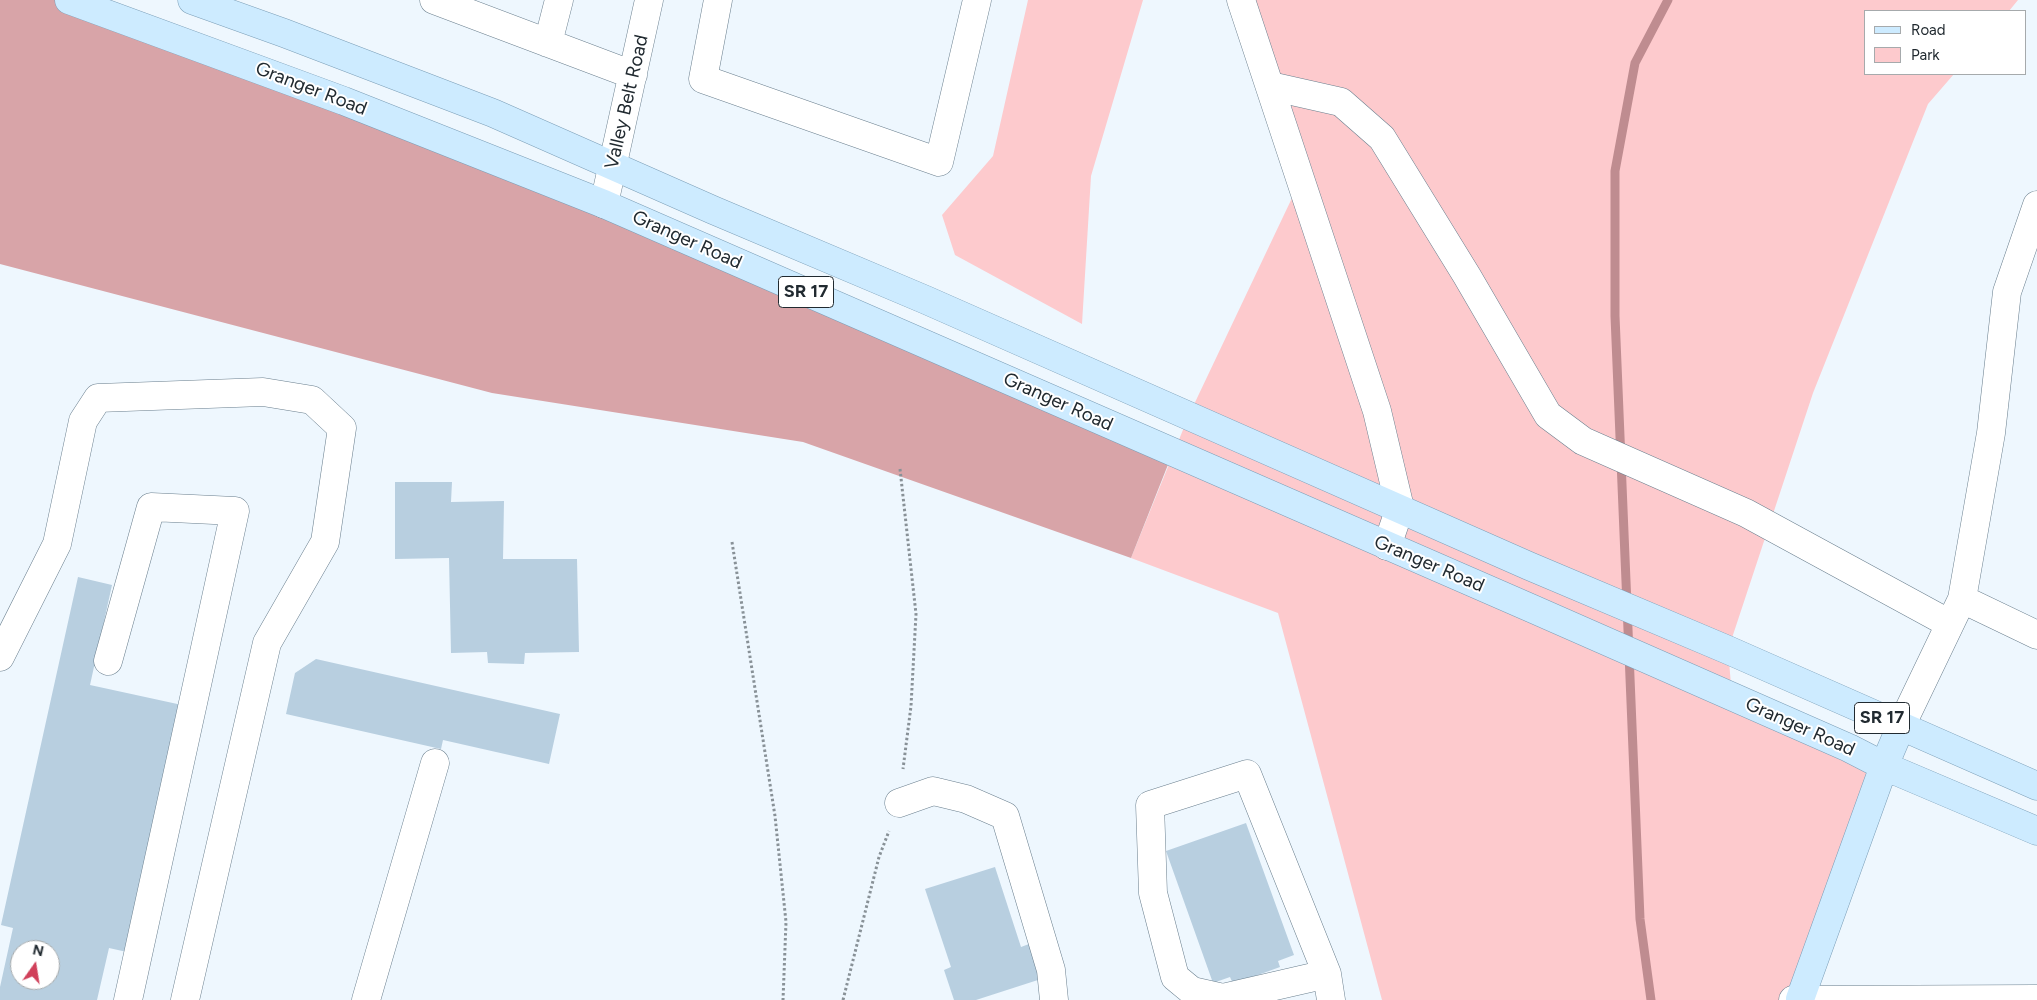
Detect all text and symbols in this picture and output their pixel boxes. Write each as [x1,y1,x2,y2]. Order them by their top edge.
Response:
legend [1864,10,2027,75]
text: Road [1911,21,1946,39]
street label: Valley Belt Road [600,33,654,171]
text: Park [1911,46,1940,64]
street label: Granger Road [252,57,370,121]
street label: Granger Road [629,206,745,274]
road number: SR 17 [778,276,834,308]
street label: Granger Road [1000,368,1116,436]
street label: Granger Road [1370,531,1488,597]
street label: Granger Road [1742,693,1858,761]
road number: SR 17 [1854,702,1910,734]
north arrow [10,940,60,990]
text: N [31,941,45,960]

